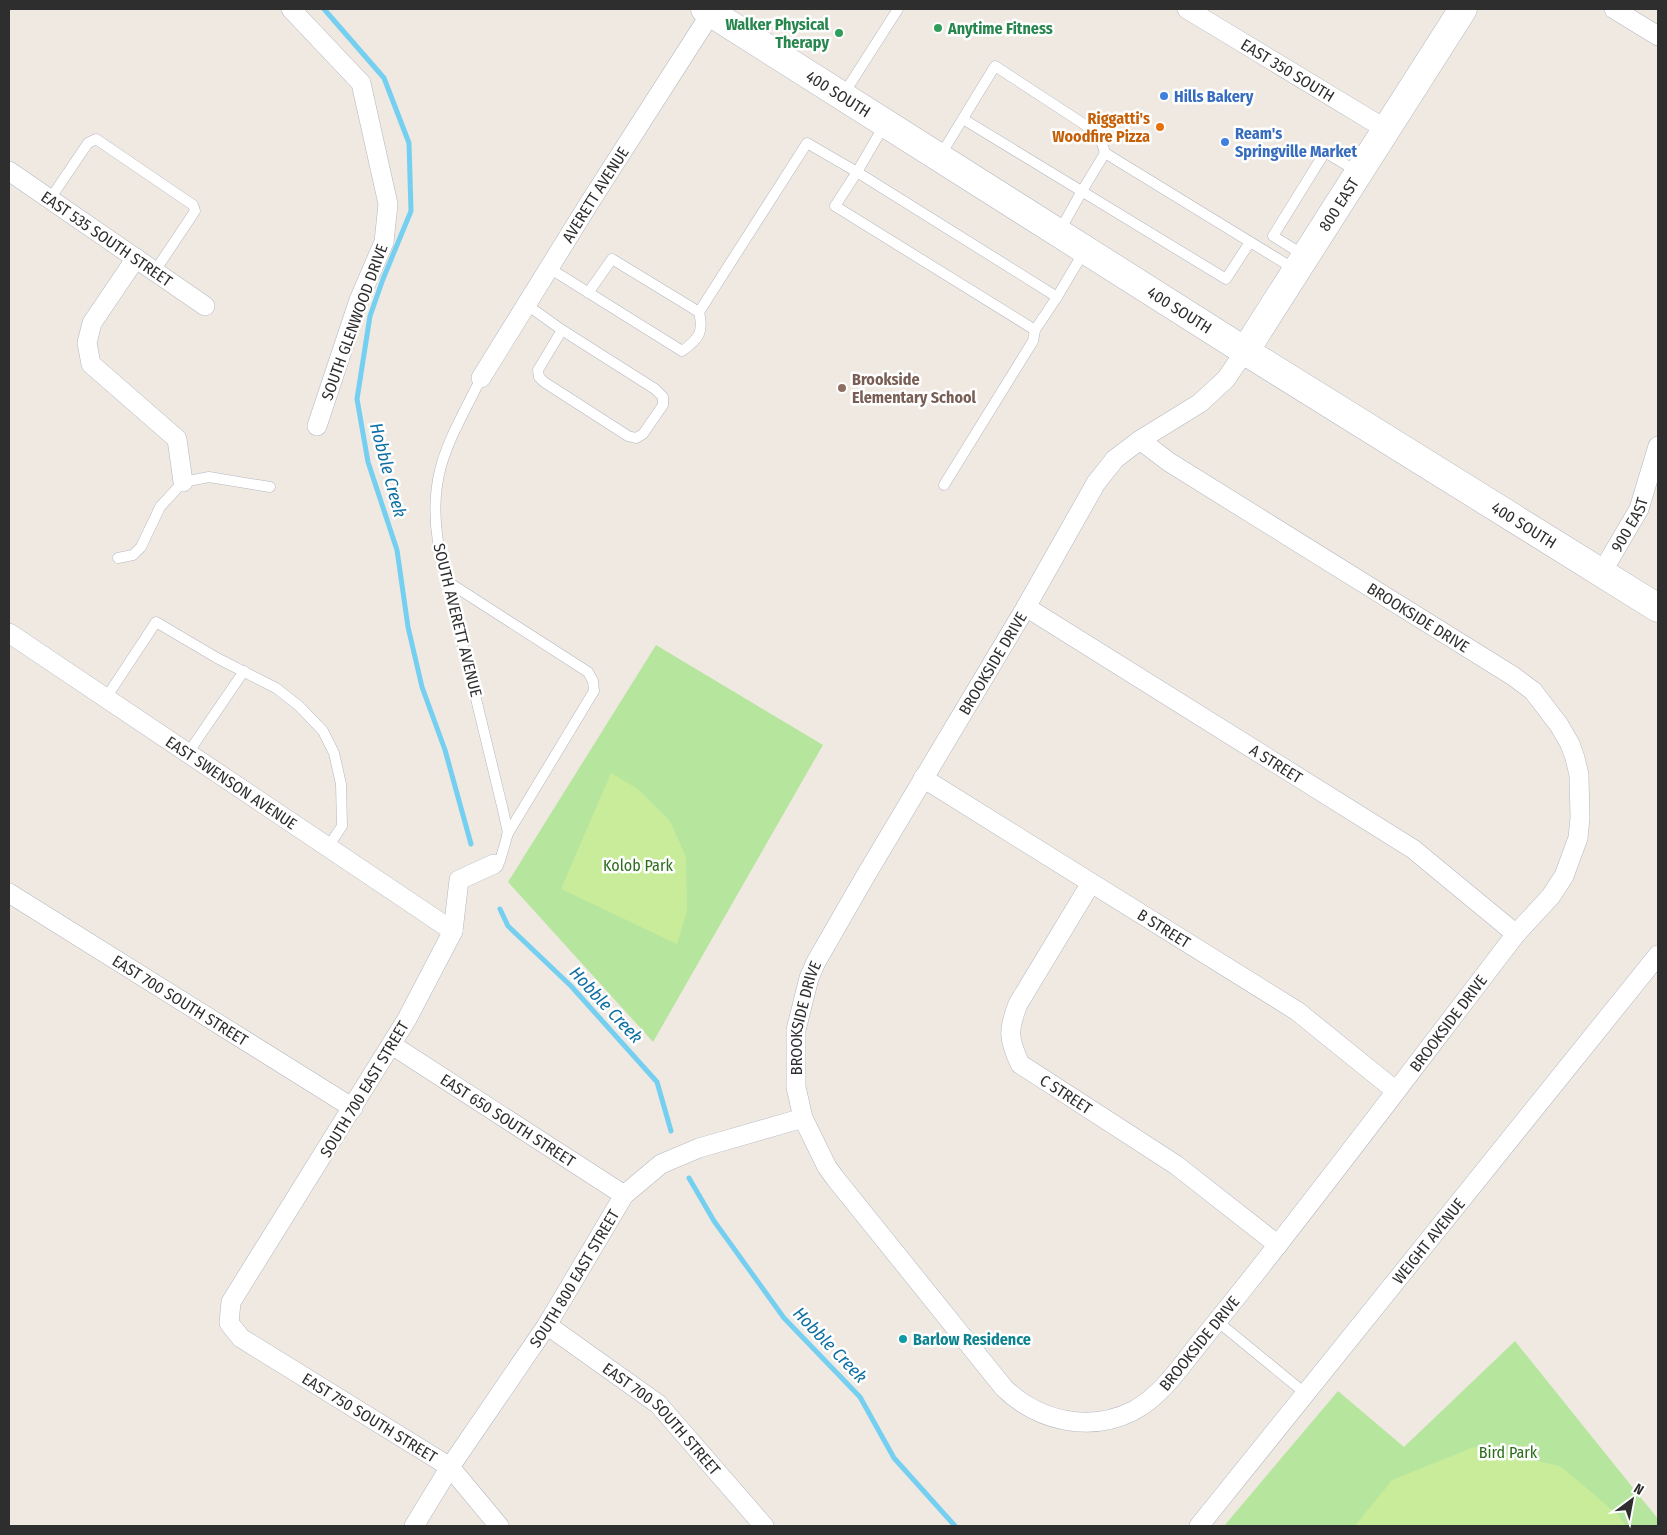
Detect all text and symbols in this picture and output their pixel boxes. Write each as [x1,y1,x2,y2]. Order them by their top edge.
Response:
place label: Walker Physical Therapy [725,15,830,52]
place label: Anytime Fitness [947,19,1053,38]
marker: Anytime Fitness [932,22,944,34]
marker: Walker Physical Therapy [833,27,845,39]
street label: EAST 350 SOUTH [1237,35,1338,106]
street label: 400 SOUTH [802,66,874,121]
place label: Hills Bakery [1174,87,1254,106]
marker: Hills Bakery [1158,90,1170,102]
place label: Riggatti's Woodfire Pizza [1052,109,1150,146]
marker: Riggatti's Woodfire Pizza [1154,121,1166,133]
place label: Ream's Springville Market [1235,124,1357,161]
marker: Ream's Springville Market [1219,136,1231,148]
street label: AVERETT AVENUE [558,144,633,246]
street label: 800 EAST [1315,174,1363,235]
street label: EAST 535 SOUTH STREET [38,187,176,291]
street label: SOUTH GLENWOOD DRIVE [317,242,392,403]
street label: 400 SOUTH [1144,283,1215,338]
place label: Brookside Elementary School [852,370,977,407]
marker: Brookside Elementary School [836,382,848,394]
water label: Hobble Creek [365,420,411,520]
street label: 900 EAST [1607,495,1652,555]
street label: 400 SOUTH [1488,498,1560,552]
street label: SOUTH AVERETT AVENUE [429,541,486,699]
street label: BROOKSIDE DRIVE [1364,579,1472,656]
street label: BROOKSIDE DRIVE [955,609,1031,718]
street label: EAST SWENSON AVENUE [162,732,300,833]
street label: A STREET [1246,740,1306,788]
park label: Kolob Park [603,856,673,875]
street label: B STREET [1134,905,1194,952]
street label: EAST 700 SOUTH STREET [109,951,252,1050]
street label: BROOKSIDE DRIVE [787,958,825,1075]
water label: Hobble Creek [565,962,647,1048]
street label: BROOKSIDE DRIVE [1406,971,1491,1075]
street label: SOUTH 700 EAST STREET [316,1017,413,1161]
street label: EAST 650 SOUTH STREET [437,1070,579,1171]
street label: C STREET [1036,1071,1096,1118]
street label: WEIGHT AVENUE [1389,1194,1469,1288]
street label: SOUTH 800 EAST STREET [526,1206,624,1351]
street label: BROOKSIDE DRIVE [1155,1292,1243,1394]
water label: Hobble Creek [788,1302,872,1388]
place label: Barlow Residence [913,1330,1031,1349]
marker: Barlow Residence [897,1333,909,1345]
street label: EAST 700 SOUTH STREET [599,1359,725,1480]
street label: EAST 750 SOUTH STREET [299,1369,441,1467]
park label: Bird Park [1479,1443,1538,1462]
north arrow [1607,1475,1657,1525]
text: N [1631,1480,1647,1499]

